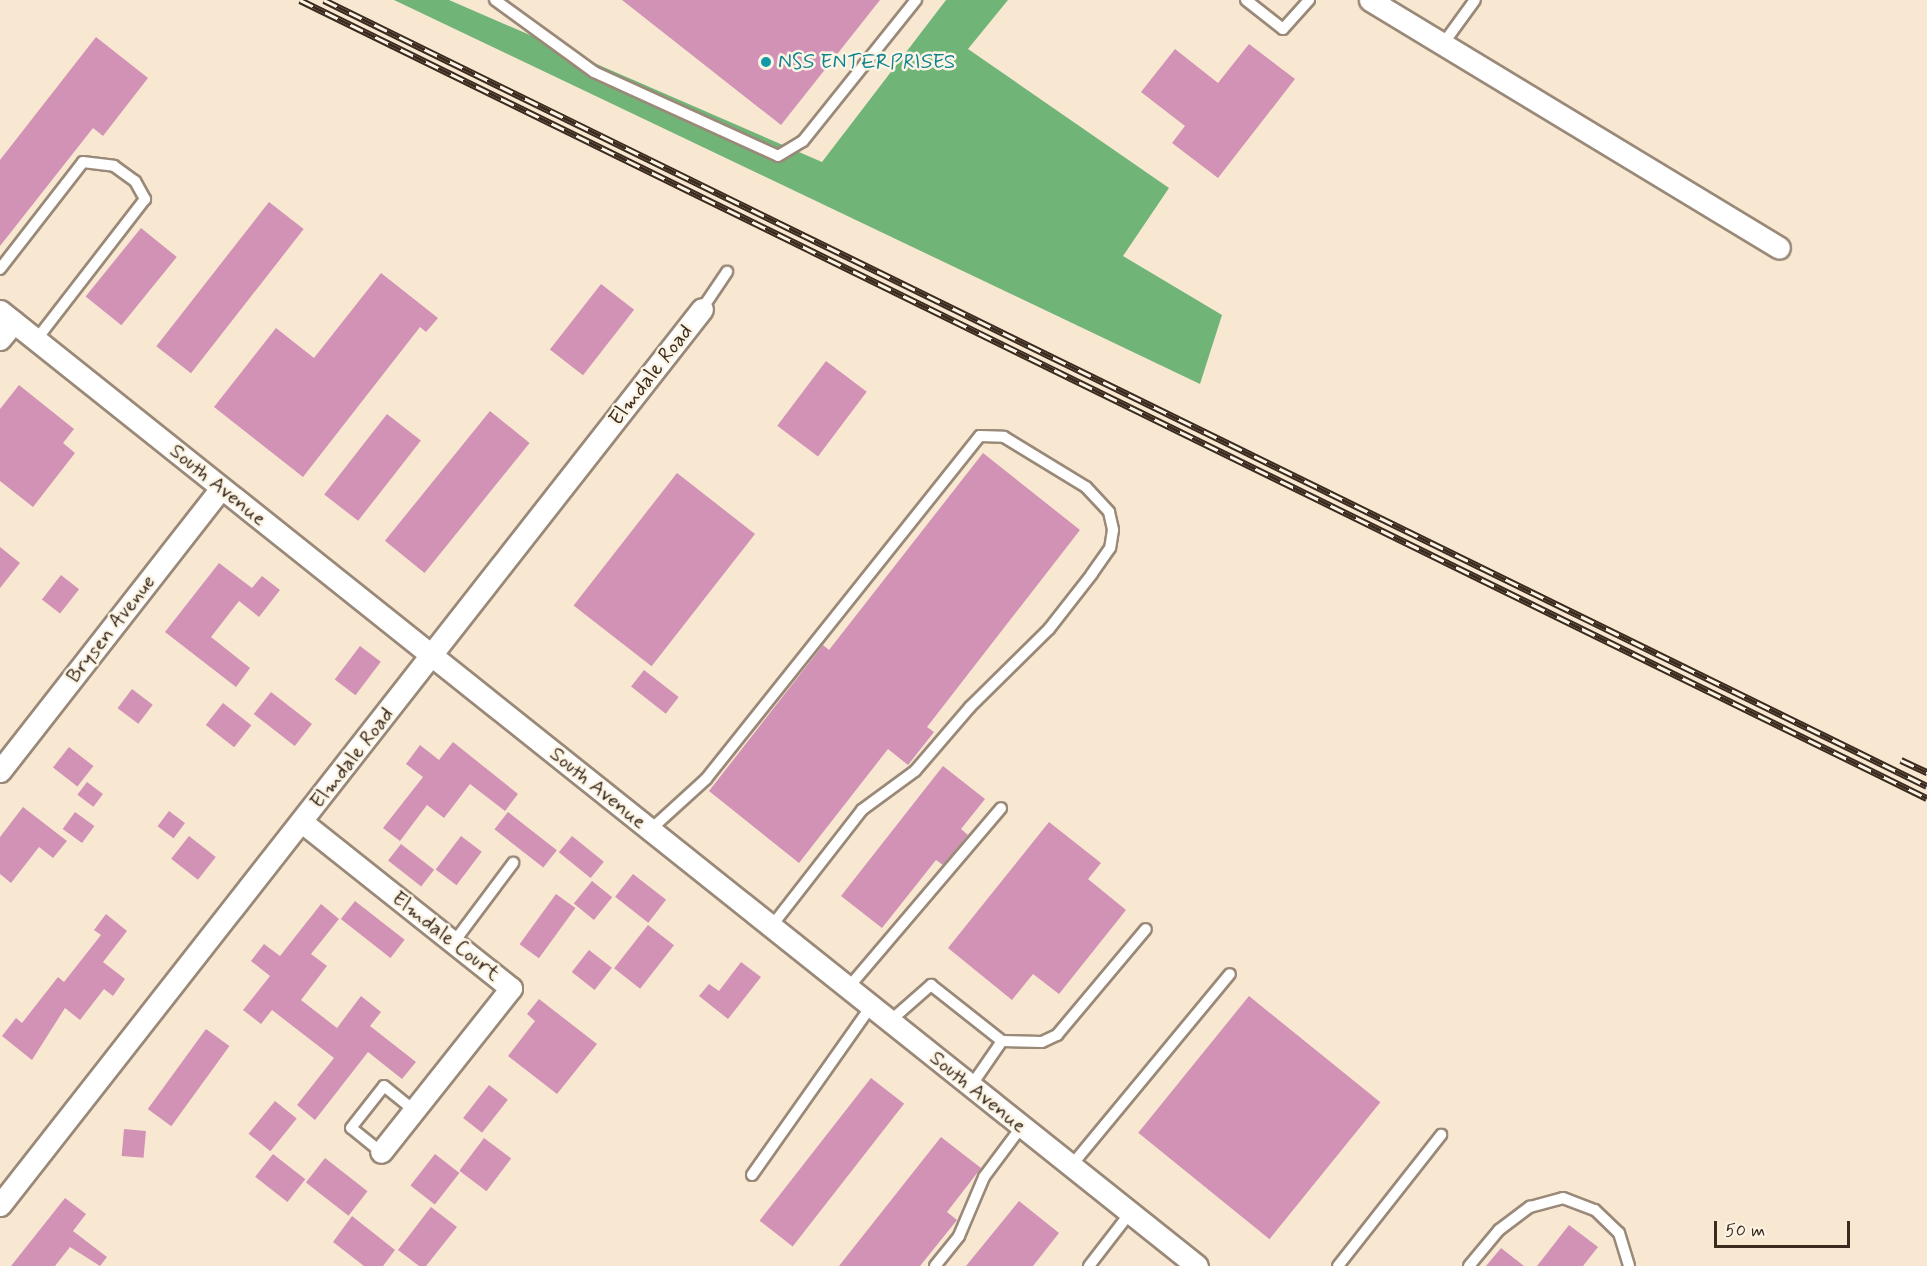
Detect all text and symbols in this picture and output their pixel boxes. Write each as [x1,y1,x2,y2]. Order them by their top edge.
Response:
place label: NSS ENTERPRISES [778,49,955,75]
marker: NSS ENTERPRISES [759,55,773,69]
street label: Elmdale Road [604,319,698,431]
street label: South Avenue [165,438,271,532]
street label: Brysen Avenue [60,568,162,690]
street label: Elmdale Road [305,702,399,814]
street label: South Avenue [545,741,651,835]
street label: Elmdale Court [387,886,505,986]
street label: South Avenue [925,1045,1031,1139]
scale bar [1717,1209,1854,1247]
text: 50 m [1725,1219,1765,1243]

